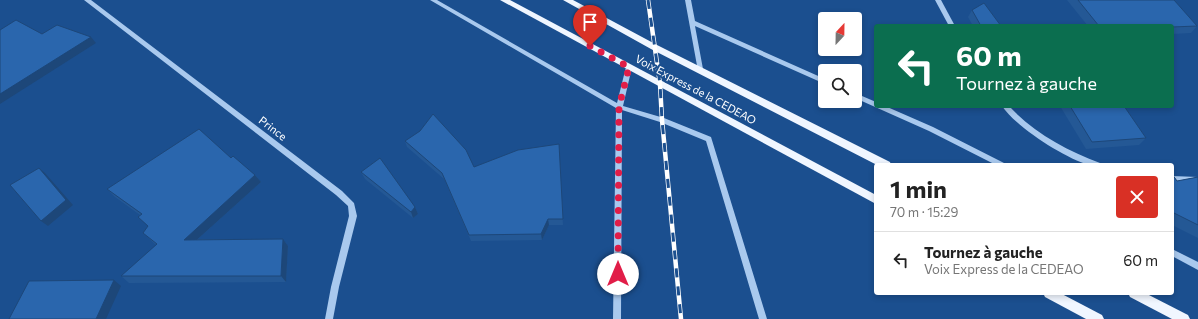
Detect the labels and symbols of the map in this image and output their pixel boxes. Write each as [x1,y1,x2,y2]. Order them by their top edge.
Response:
pin [573,5,607,46]
north arrow [818,12,862,56]
street label: Voix Express de la CEDEAO [633,52,759,126]
street label: Prince [256,113,290,143]
position arrow [597,253,639,295]

